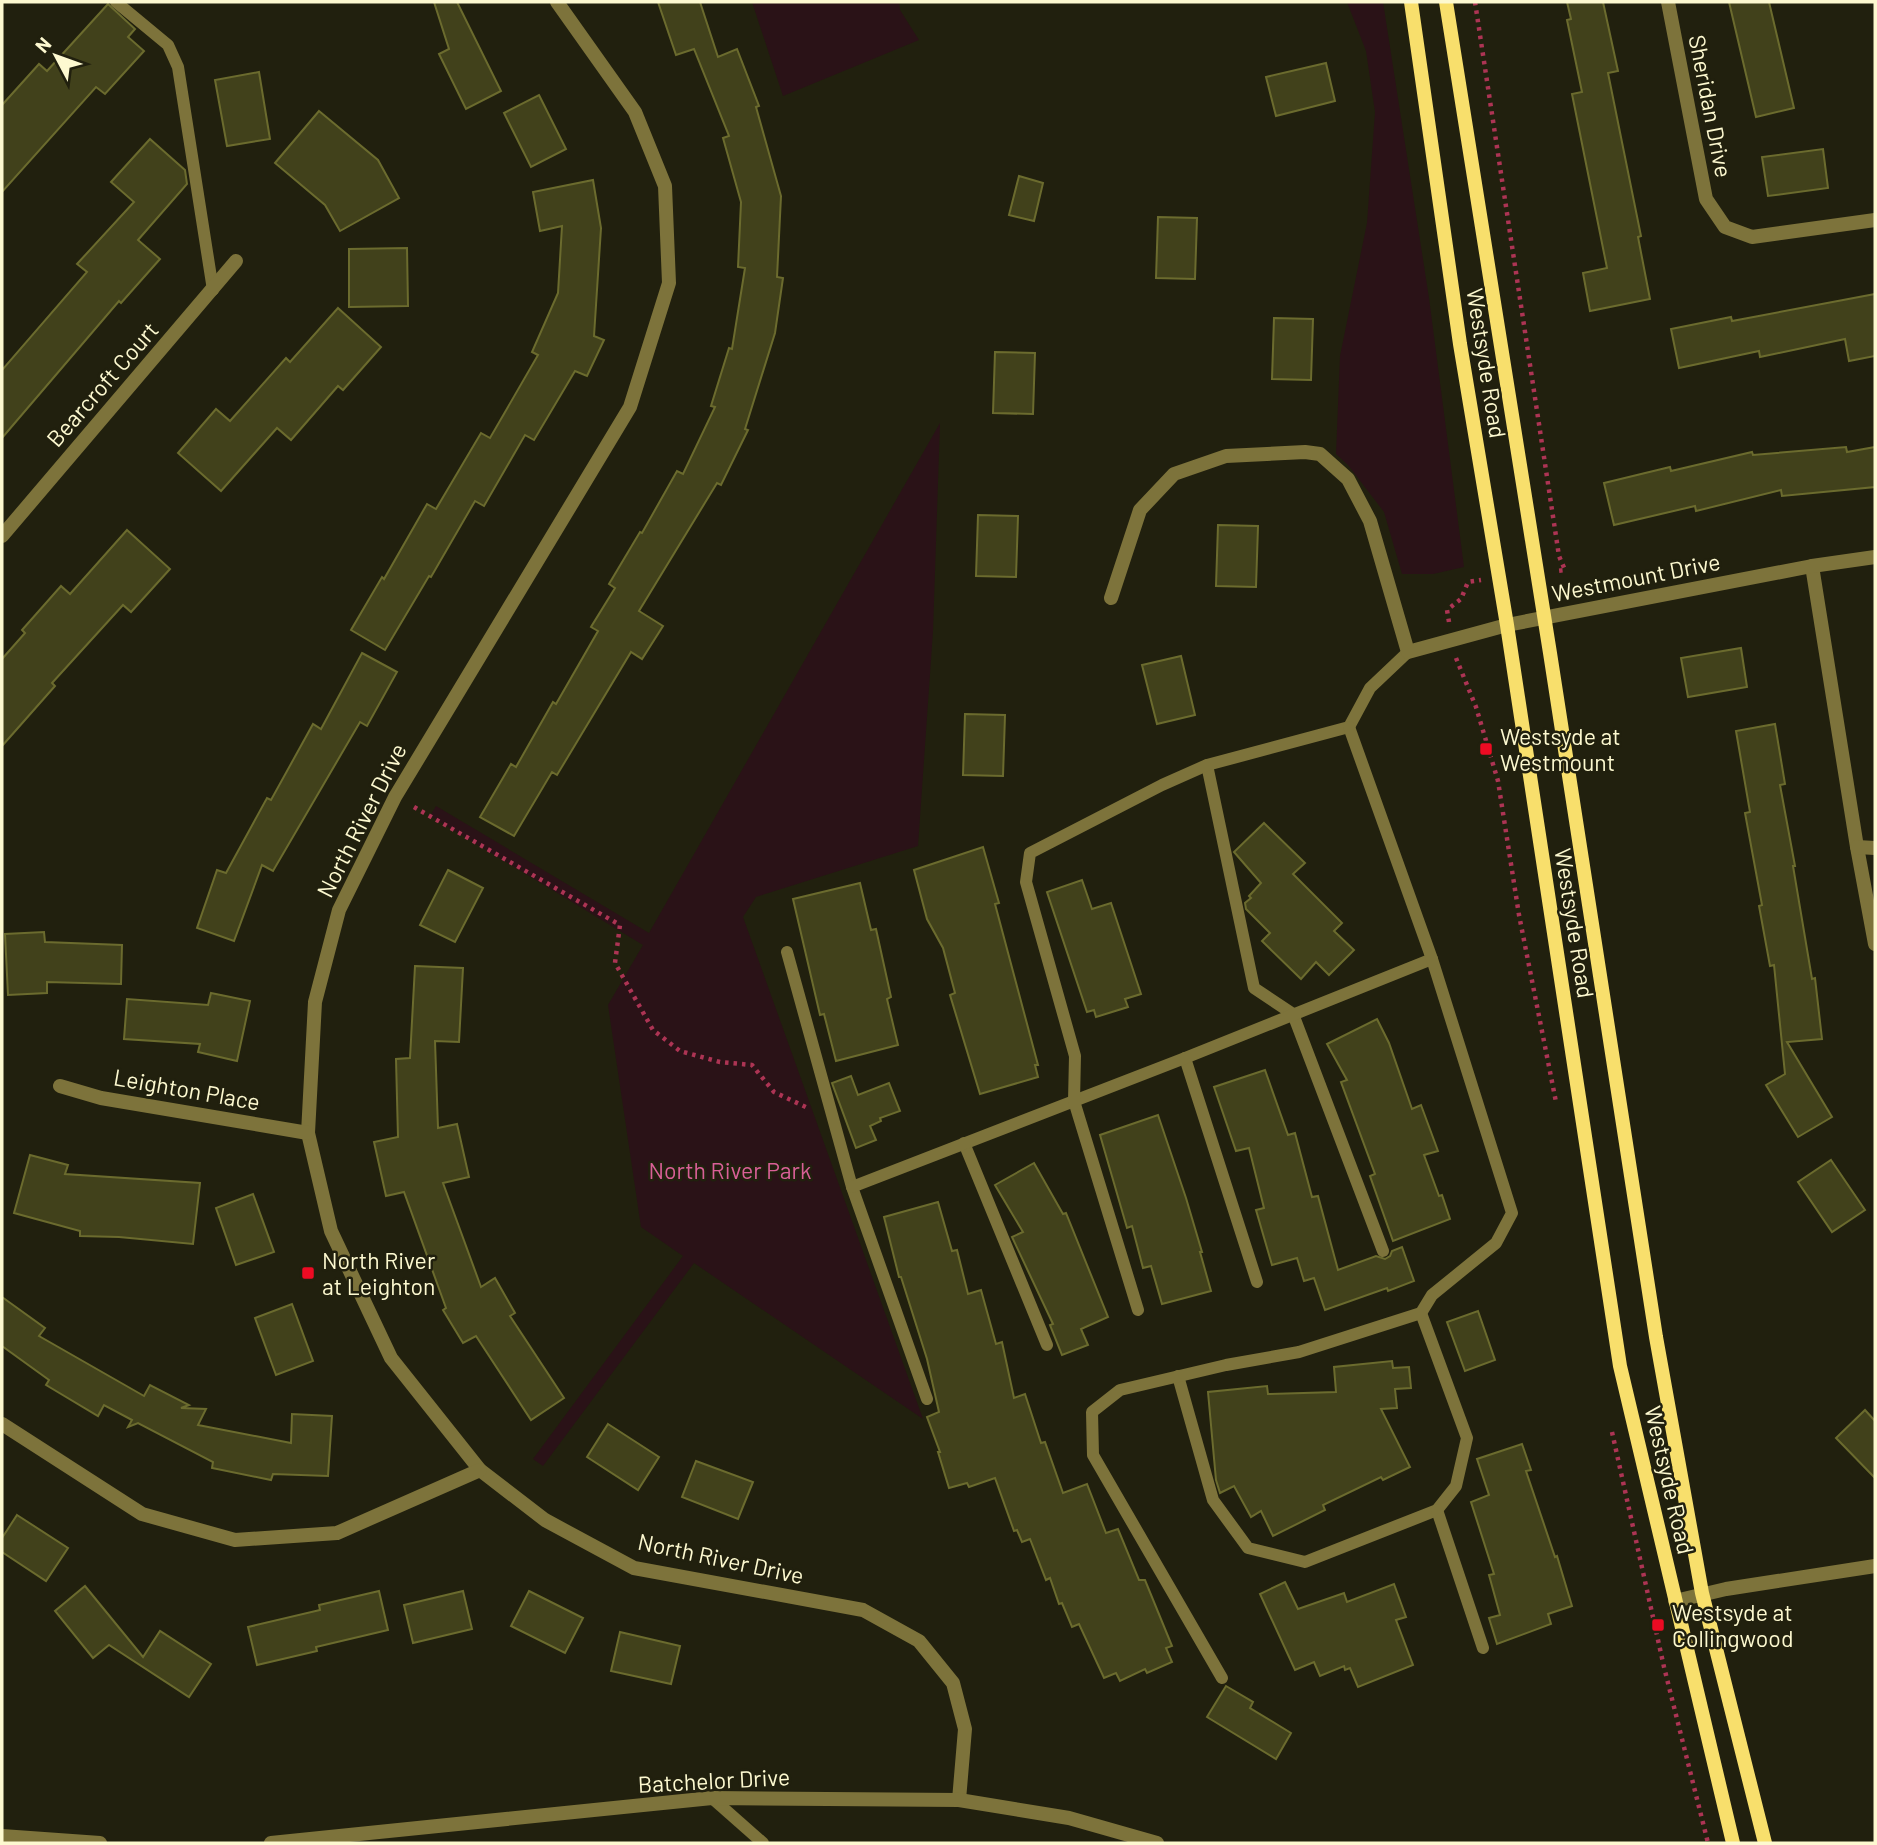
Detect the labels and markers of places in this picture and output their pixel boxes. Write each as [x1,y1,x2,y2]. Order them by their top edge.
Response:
place label: Westsyde at Westmount [1500,722,1621,776]
marker: Westsyde at Westmount [1478,741,1494,757]
place label: North River at Leighton [322,1246,436,1300]
marker: North River at Leighton [300,1265,316,1281]
place label: Westsyde at Collingwood [1672,1598,1793,1652]
marker: Westsyde at Collingwood [1650,1617,1666,1633]

